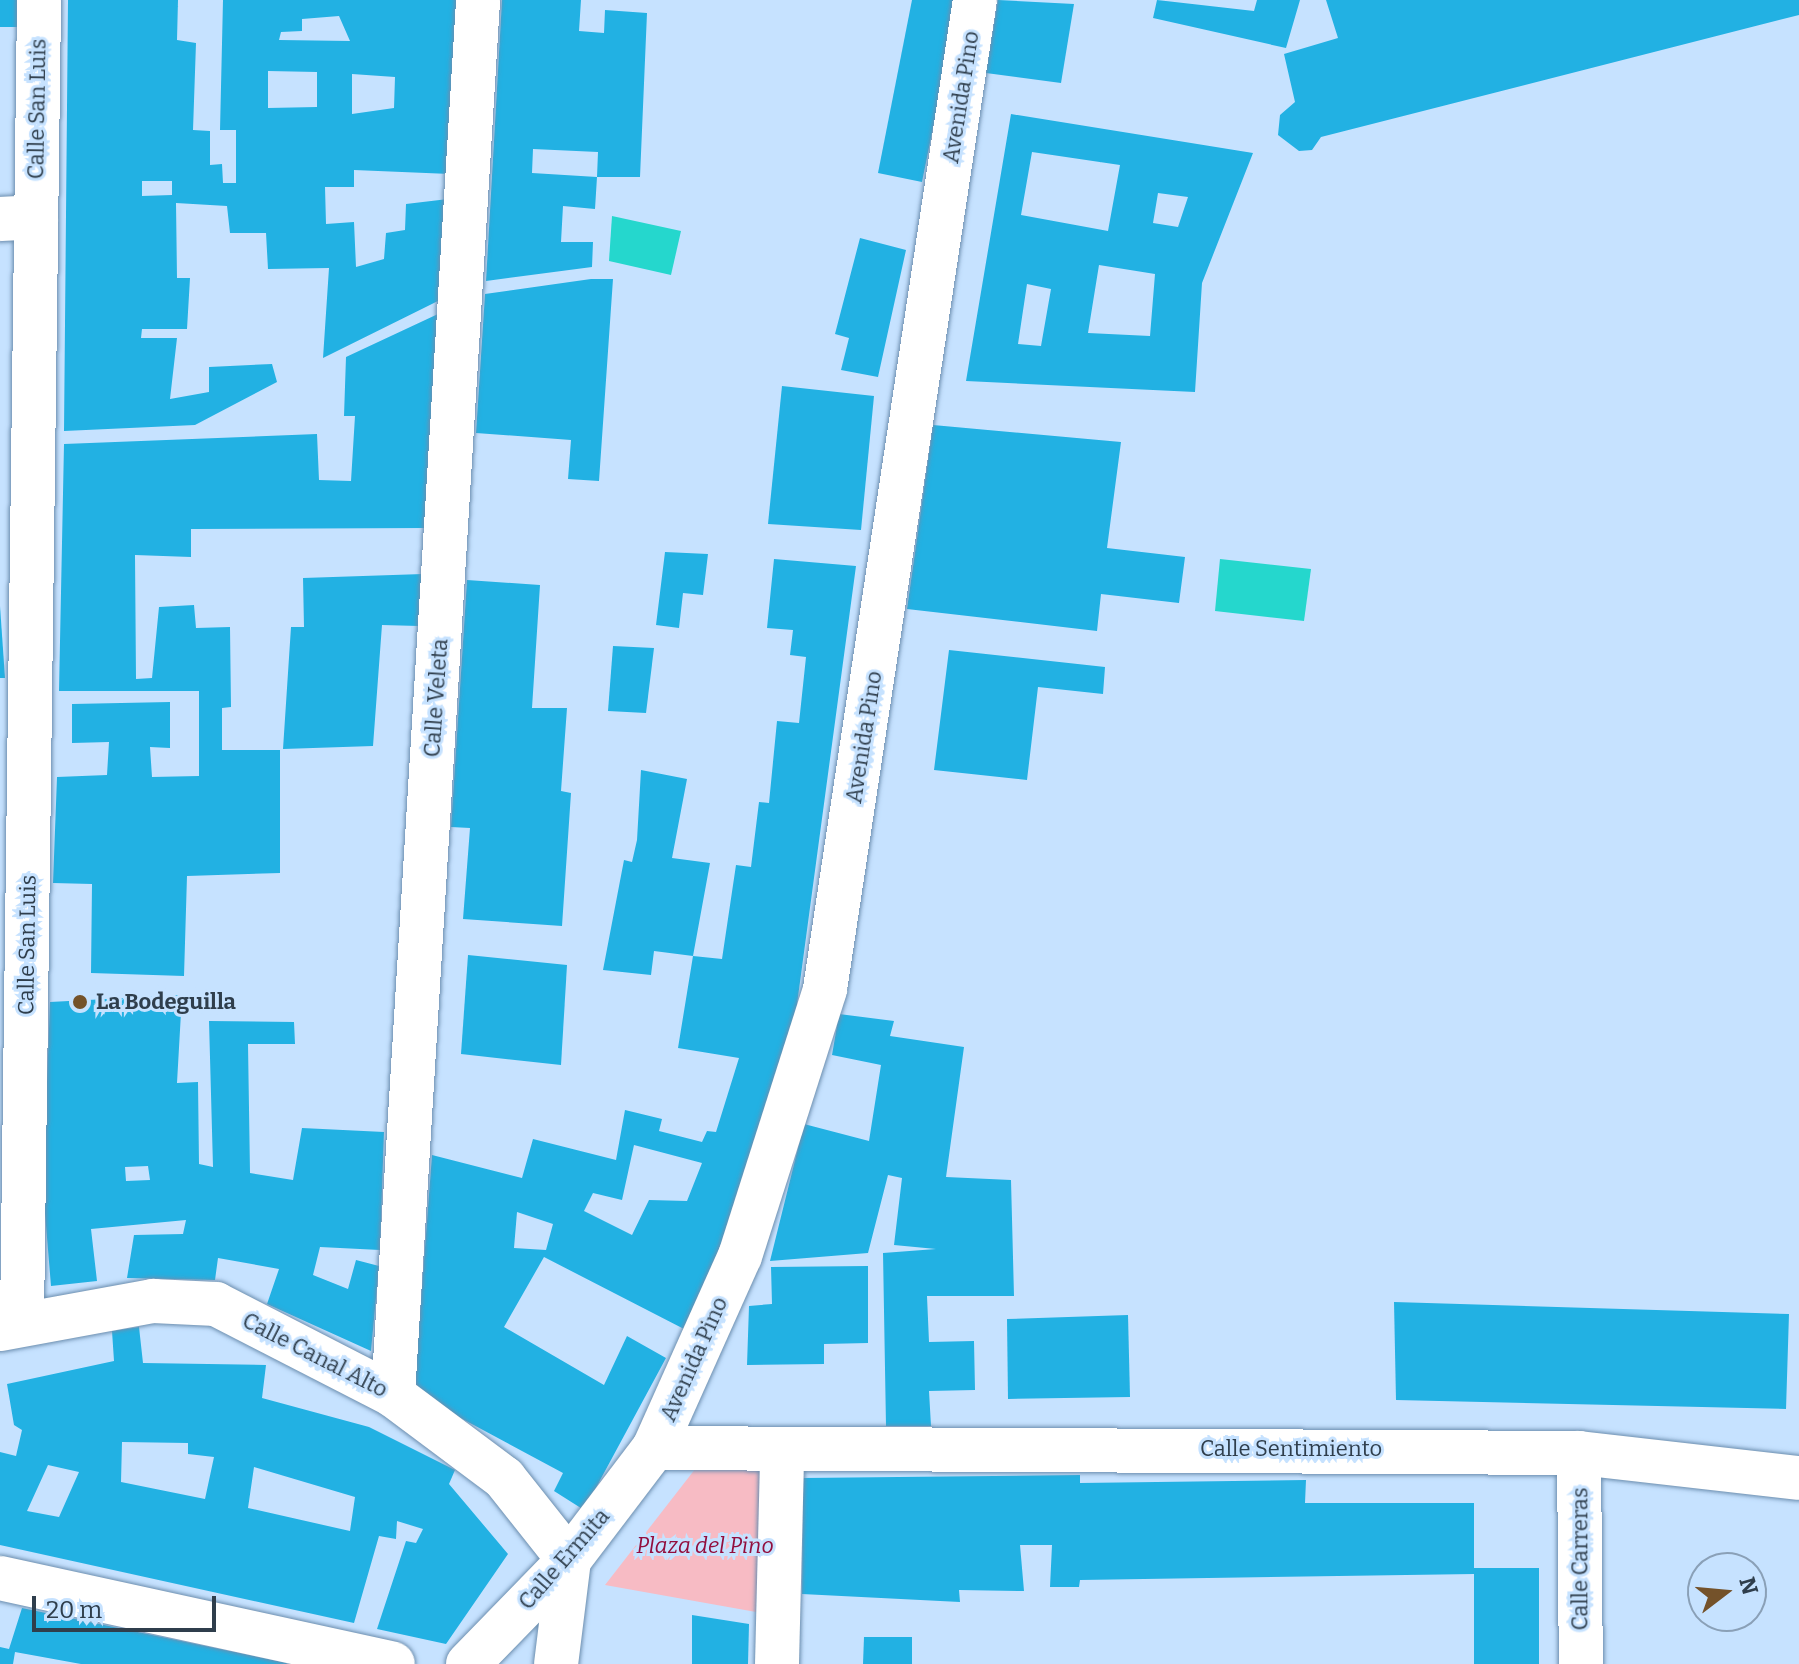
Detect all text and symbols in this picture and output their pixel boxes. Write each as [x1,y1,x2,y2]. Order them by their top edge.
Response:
street label: Avenida Pino [938,29,984,165]
street label: Calle San Luis [23,39,51,179]
street label: Calle Veleta [419,638,453,758]
street label: Avenida Pino [841,669,887,805]
street label: Calle San Luis [13,875,41,1015]
place label: La Bodeguilla [96,989,236,1015]
marker: La Bodeguilla [71,993,89,1011]
street label: Avenida Pino [655,1293,733,1425]
street label: Calle Canal Alto [238,1307,392,1403]
street label: Calle Sentimiento [1200,1436,1382,1462]
street label: Calle Carreras [1567,1488,1593,1630]
street label: Calle Ermita [513,1503,615,1615]
park label: Plaza del Pino [636,1533,774,1559]
north arrow [1687,1552,1767,1632]
text: N [1733,1574,1764,1598]
scale bar [36,1580,220,1630]
text: 20 m [46,1596,102,1624]

